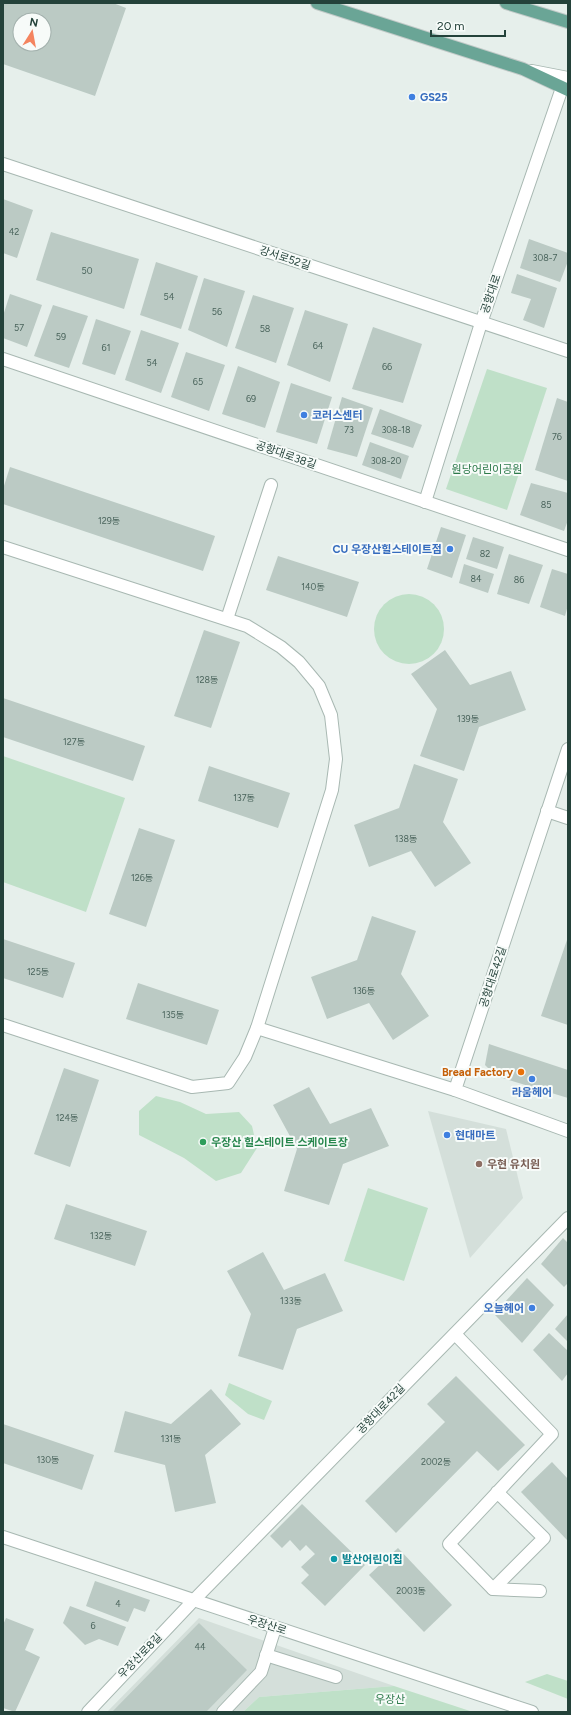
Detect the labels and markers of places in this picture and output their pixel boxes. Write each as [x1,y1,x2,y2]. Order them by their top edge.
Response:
place label: GS25 [420,91,448,104]
marker: GS25 [407,92,417,102]
place label: 코러스센터 [312,409,363,422]
marker: 코러스센터 [299,410,309,420]
place label: CU 우장산힐스테이트점 [333,543,442,556]
marker: CU 우장산힐스테이트점 [445,544,455,554]
place label: Bread Factory [442,1066,514,1079]
marker: Bread Factory [516,1067,526,1077]
marker: 라움헤어 [527,1074,537,1084]
place label: 라움헤어 [512,1086,552,1099]
place label: 현대마트 [455,1129,495,1142]
marker: 현대마트 [442,1130,452,1140]
place label: 우장산 힐스테이트 스케이트장 [211,1136,348,1149]
marker: 우장산 힐스테이트 스케이트장 [198,1137,208,1147]
place label: 우현 유치원 [487,1158,540,1171]
marker: 우현 유치원 [474,1159,484,1169]
place label: 오늘헤어 [484,1302,524,1315]
marker: 오늘헤어 [527,1303,537,1313]
place label: 발산어린이집 [342,1553,403,1566]
marker: 발산어린이집 [329,1554,339,1564]

